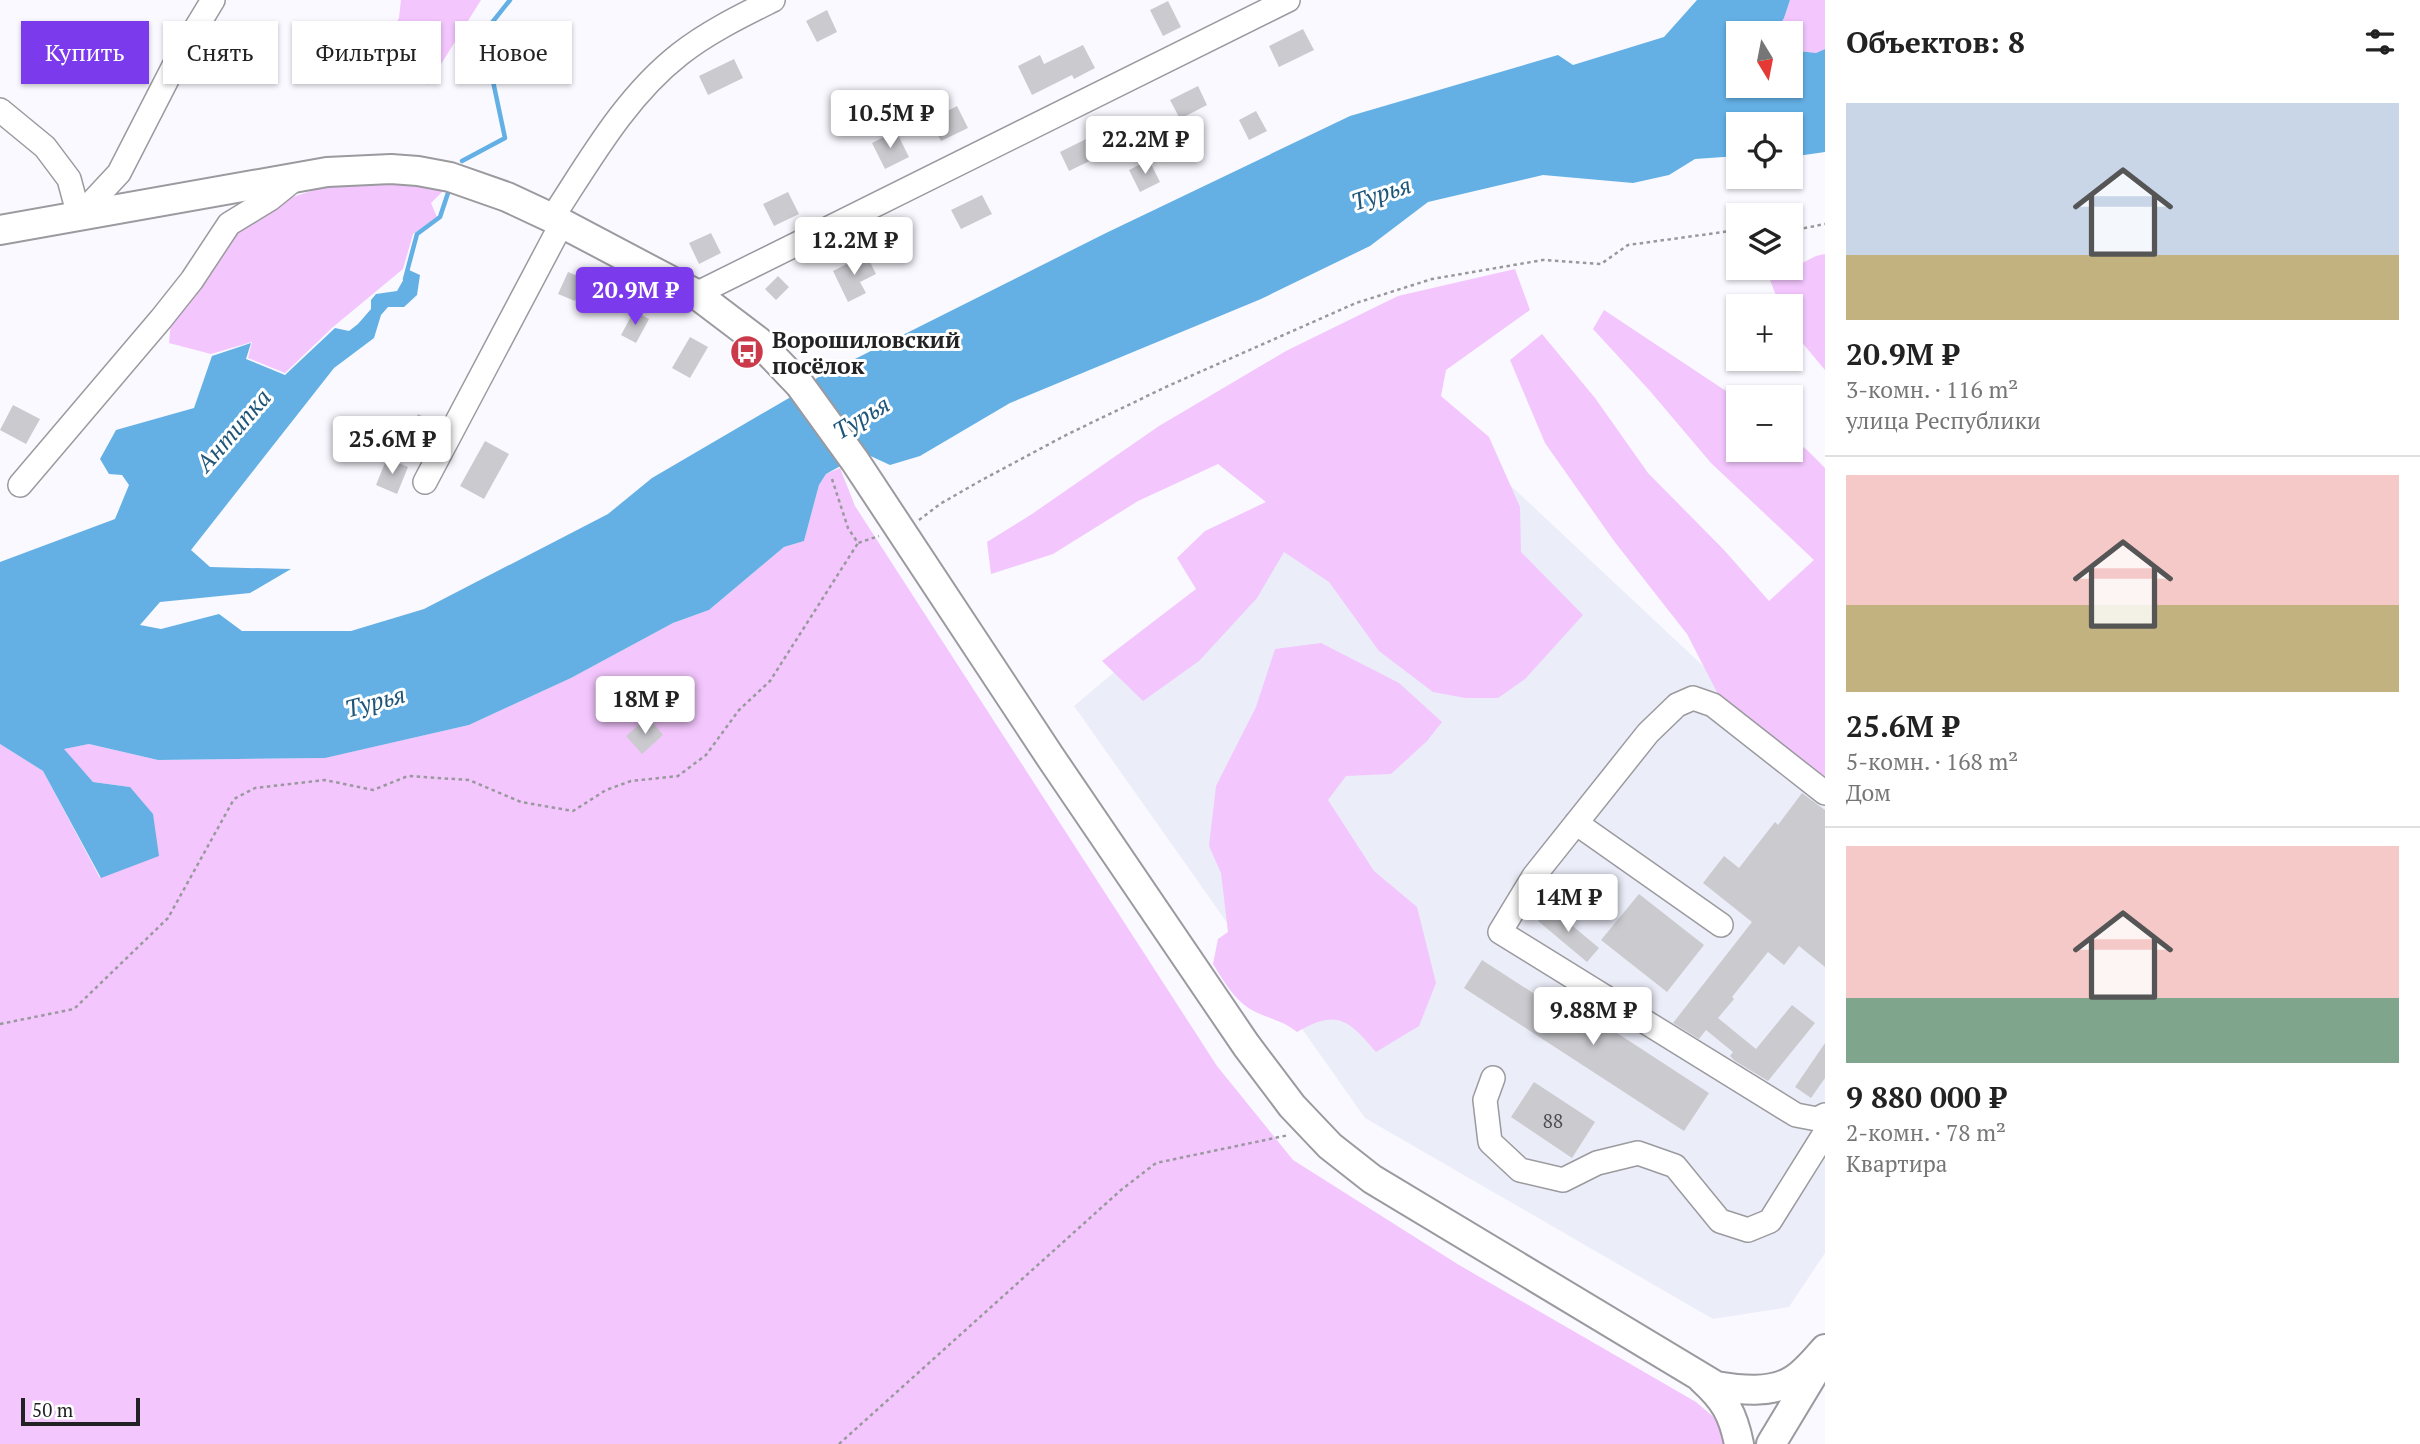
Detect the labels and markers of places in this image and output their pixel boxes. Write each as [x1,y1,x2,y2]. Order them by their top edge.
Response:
pin: 10.5M ₽ [825,90,955,150]
pin: 22.2M ₽ [1080,116,1210,176]
pin: 12.2M ₽ [789,218,919,277]
pin: 20.9M ₽ [570,268,700,327]
place label: Ворошиловский посёлок [772,324,960,381]
bus stop icon: Ворошиловский посёлок [728,333,766,371]
pin: 25.6M ₽ [327,416,457,476]
pin: 18M ₽ [596,676,694,736]
pin: 14M ₽ [1519,874,1617,934]
pin: 9.88M ₽ [1528,988,1658,1047]

